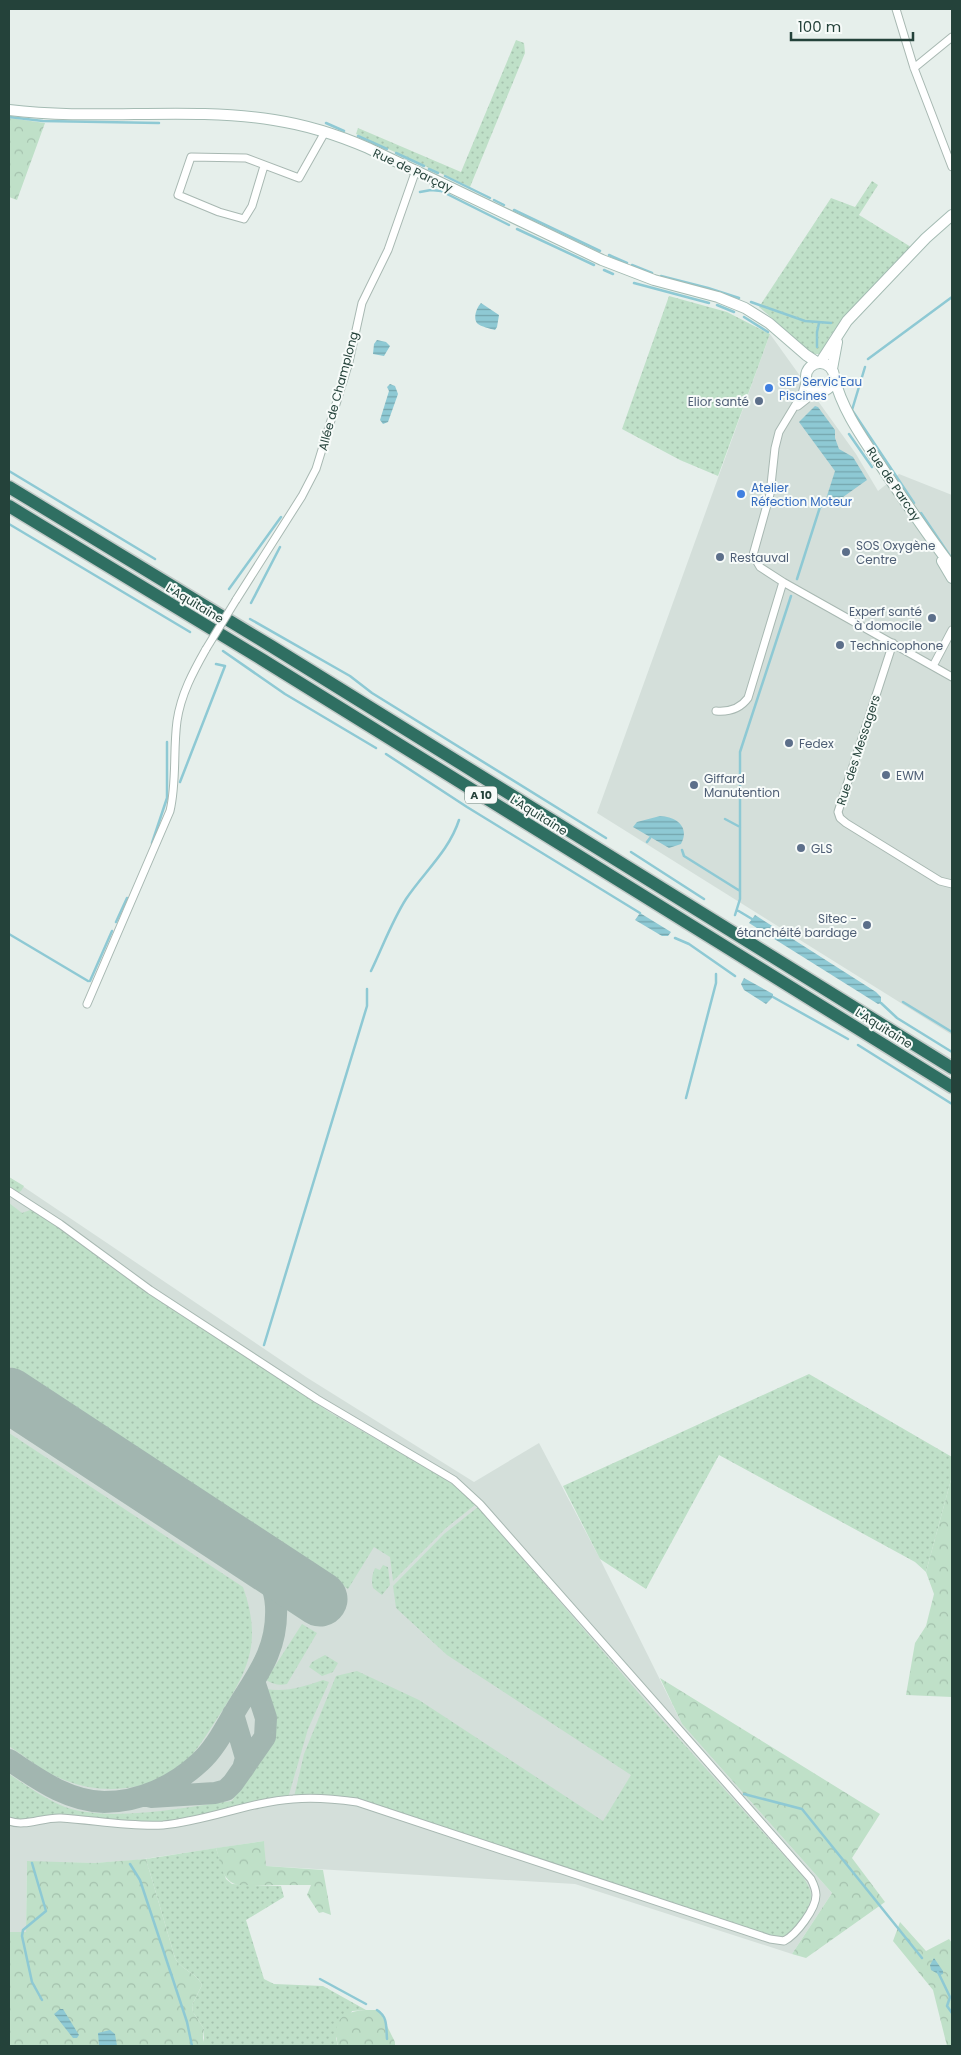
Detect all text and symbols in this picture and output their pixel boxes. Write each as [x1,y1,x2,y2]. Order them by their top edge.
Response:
scale bar [791,10,914,42]
text: 100 m [798,16,841,37]
street label: Rue de Parçay [370,144,456,196]
street label: Allée de Champlong [314,329,362,453]
place label: SEP Servic'Eau Piscines [779,373,862,404]
marker: SEP Servic'Eau Piscines [763,382,775,394]
place label: Elior santé [688,393,749,410]
marker: Elior santé [753,395,765,407]
street label: Rue de Parcay [863,444,925,525]
place label: Atelier Réfection Moteur [751,479,853,510]
marker: Atelier Réfection Moteur [735,488,747,500]
place label: SOS Oxygène Centre [856,537,935,568]
marker: SOS Oxygène Centre [840,546,852,558]
place label: Restauval [730,549,789,566]
marker: Restauval [714,551,726,563]
street label: L'Aquitaine [163,579,227,627]
place label: Experf santé à domocile [849,603,922,634]
marker: Experf santé à domocile [926,612,938,624]
place label: Technicophone [850,637,943,654]
marker: Technicophone [834,639,846,651]
street label: Rue des Messagers [832,693,884,807]
place label: Fedex [799,735,834,752]
marker: Fedex [783,737,795,749]
place label: EWM [896,767,924,784]
marker: EWM [880,769,892,781]
place label: Giffard Manutention [704,770,780,801]
marker: Giffard Manutention [688,779,700,791]
road number: A 10 [465,786,497,804]
street label: L'Aquitaine [507,791,571,839]
place label: GLS [811,840,833,857]
marker: GLS [795,842,807,854]
place label: Sitec - étanchéité bardage [737,910,857,941]
marker: Sitec - étanchéité bardage [861,919,873,931]
street label: L'Aquitaine [852,1004,916,1052]

